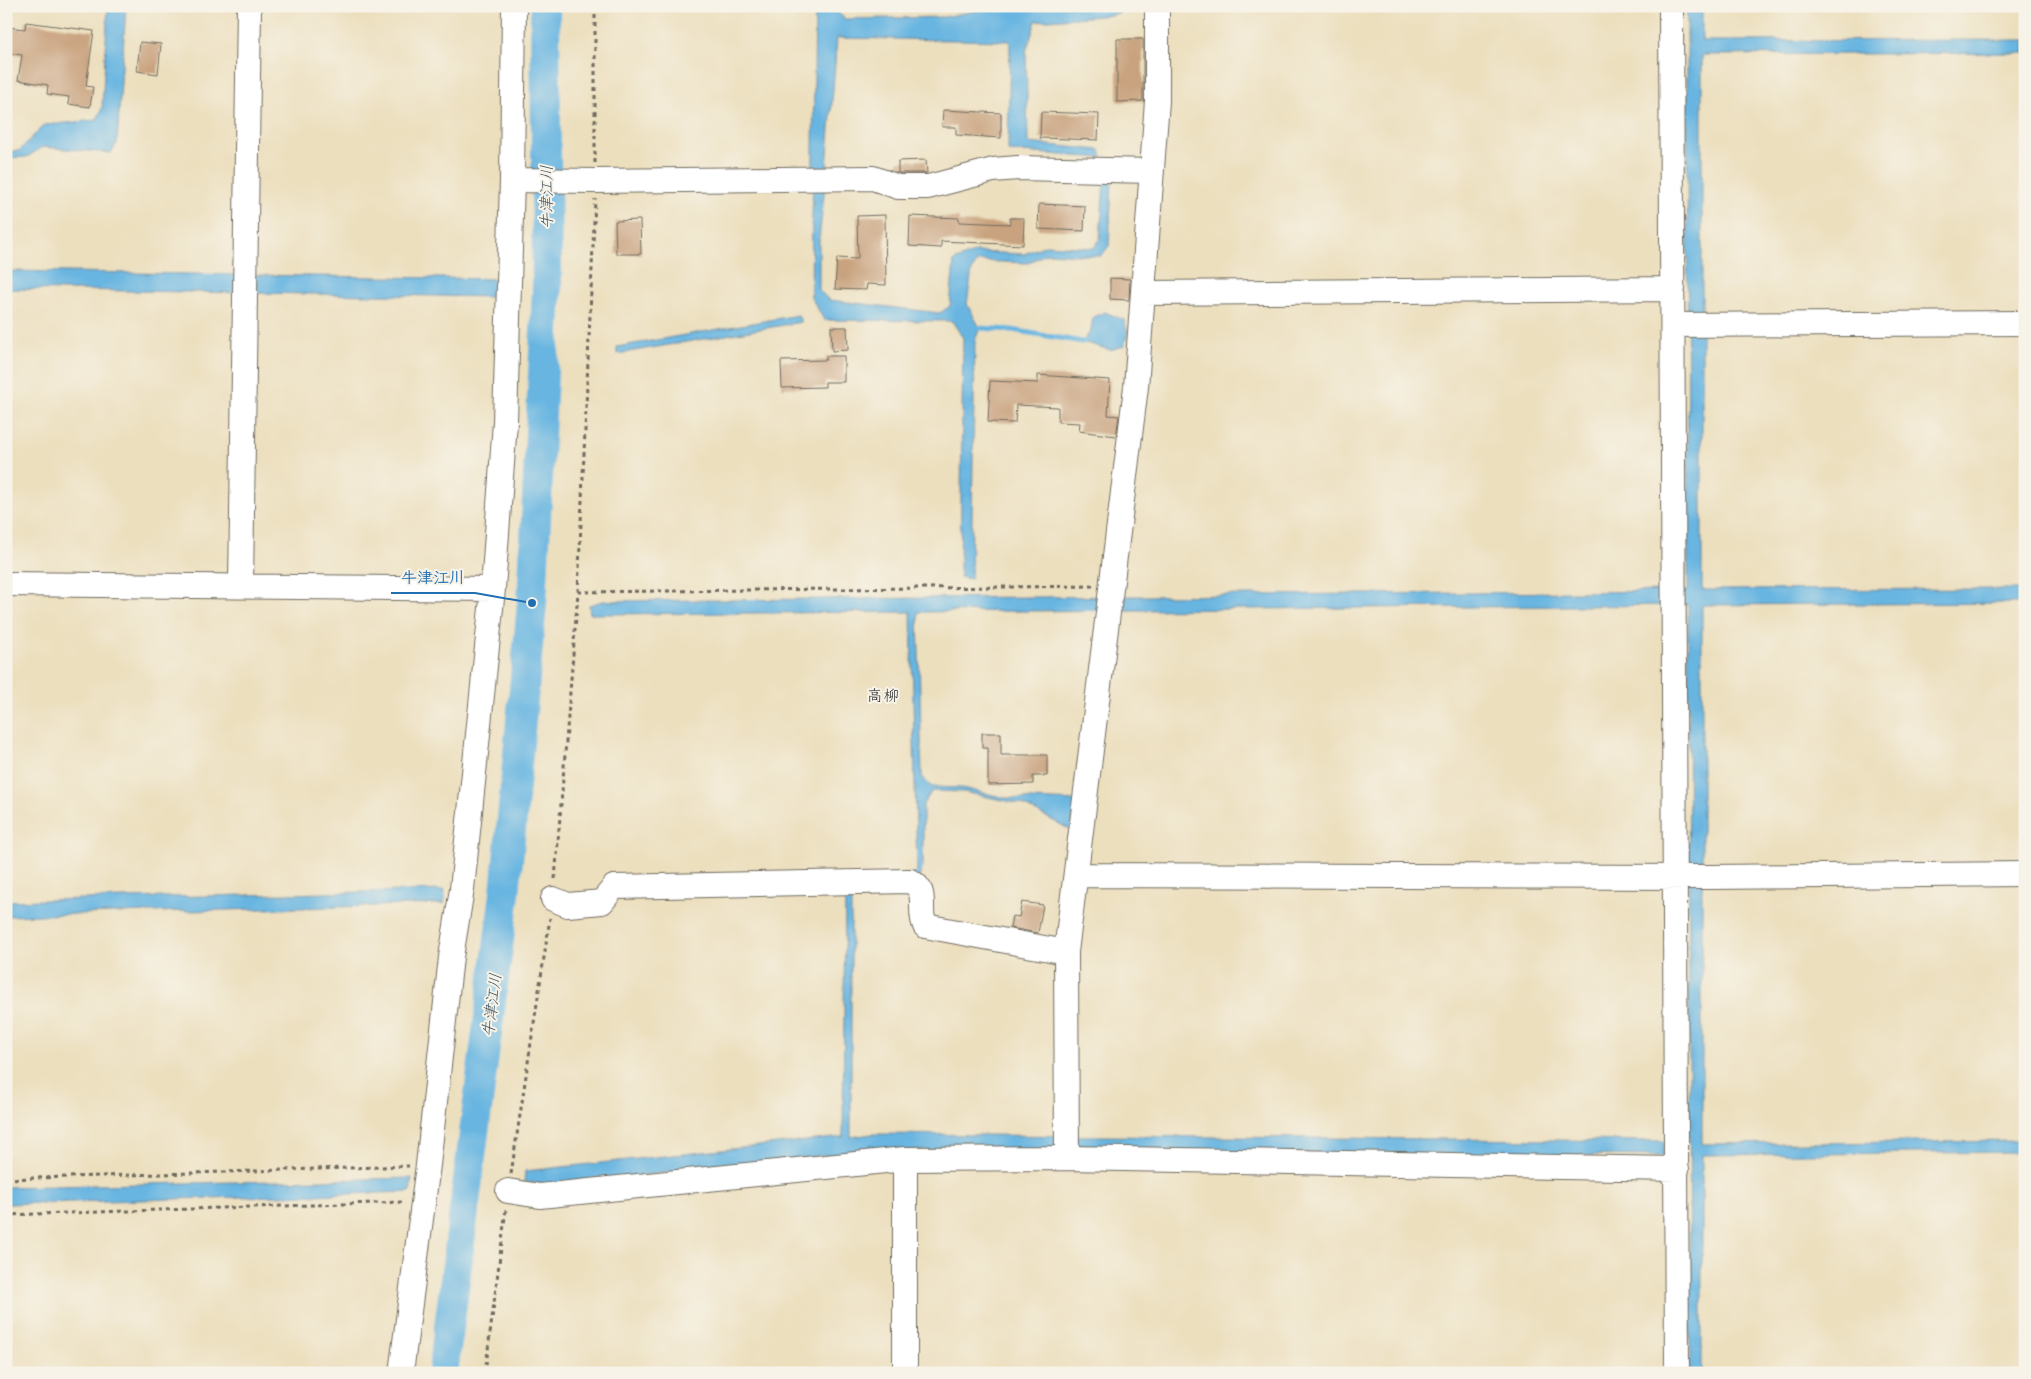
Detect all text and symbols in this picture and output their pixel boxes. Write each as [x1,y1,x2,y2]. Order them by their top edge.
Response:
water label: 牛津江川 [535,165,557,229]
callout: 牛津江川 [391,562,475,593]
text: 牛津江川 [401,566,465,588]
district label: 高柳 [867,684,899,706]
water label: 牛津江川 [476,972,506,1038]

